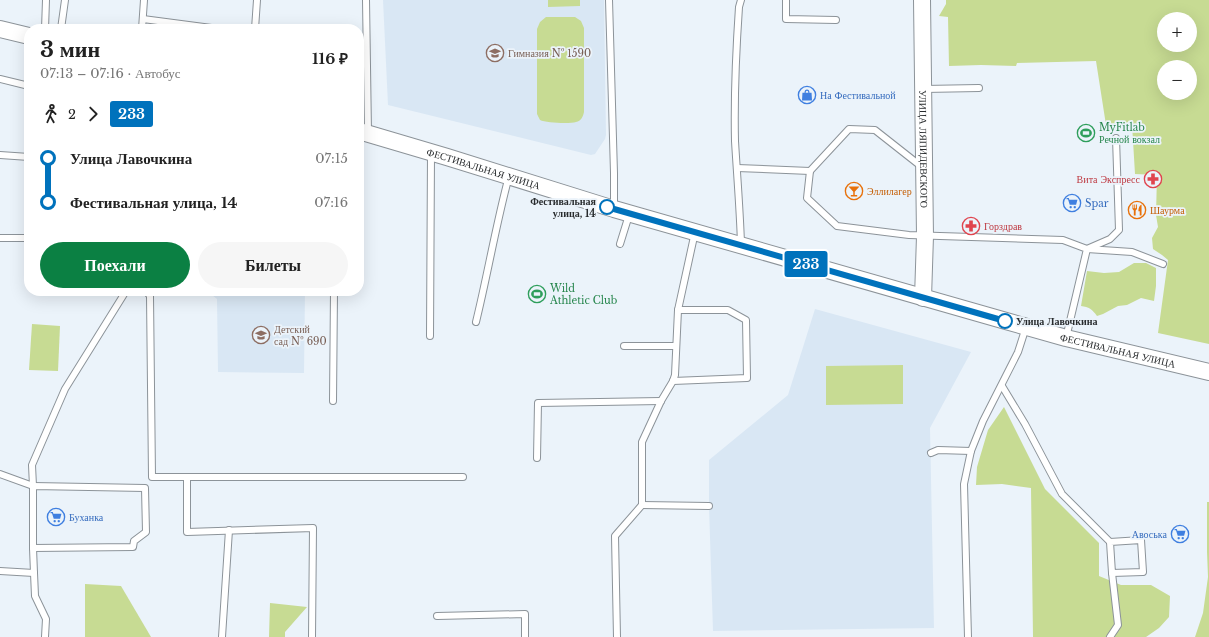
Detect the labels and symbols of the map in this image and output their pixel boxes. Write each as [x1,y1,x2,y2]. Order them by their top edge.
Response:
school or university icon: Гимназия № 1590 [485,43,505,63]
place label: Гимназия № 1590 [508,47,591,60]
shop icon: На Фестивальной [797,85,817,105]
place label: На Фестивальной [820,89,896,102]
street label: УЛИЦА ЛЯПИДЕВСКОГО [917,90,931,208]
place label: MyFitlab Речной вокзал [1099,121,1160,146]
sports icon: MyFitlab Речной вокзал [1076,123,1096,143]
street label: ФЕСТИВАЛЬНАЯ УЛИЦА [425,145,543,192]
pharmacy icon: Вита Экспресс [1143,169,1163,189]
place label: Вита Экспресс [1077,173,1141,186]
bar icon: Эллилагер [844,181,864,201]
place label: Эллилагер [867,185,912,198]
supermarket icon: Spar [1062,193,1082,213]
place label: Фестивальная улица, 14 [530,195,597,220]
place label: Spar [1085,197,1109,210]
marker: Фестивальная улица, 14 [599,199,615,215]
restaurant icon: Шаурма [1127,200,1147,220]
place label: Шаурма [1150,204,1185,217]
pharmacy icon: Горздрав [961,216,981,236]
place label: Горздрав [984,220,1022,233]
line badge: 233 [783,251,829,277]
place label: Wild Athletic Club [549,282,618,307]
sports icon: Wild Athletic Club [527,284,547,304]
marker: Улица Лавочкина [997,313,1013,329]
place label: Улица Лавочкина [1016,315,1097,328]
place label: Детский сад № 690 [274,323,327,348]
school or university icon: Детский сад № 690 [251,325,271,345]
street label: ФЕСТИВАЛЬНАЯ УЛИЦА [1059,330,1178,371]
supermarket icon: Буханка [46,507,66,527]
place label: Буханка [69,511,104,524]
supermarket icon: Авоська [1170,524,1190,544]
place label: Авоська [1132,528,1168,541]

